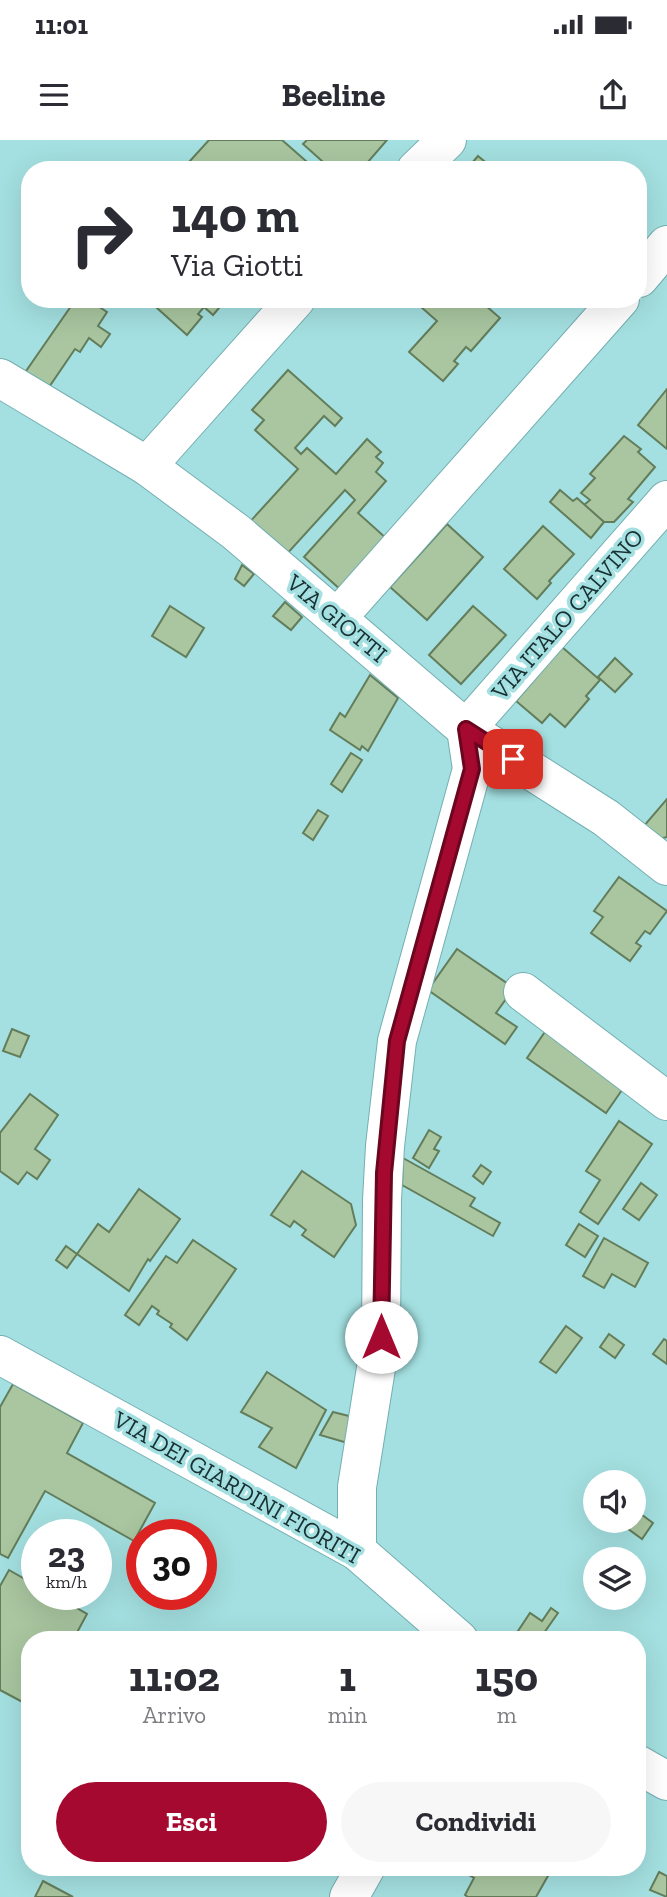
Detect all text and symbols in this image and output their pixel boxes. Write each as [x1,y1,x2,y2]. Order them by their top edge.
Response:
text: 11:01 [35,9,88,41]
icon: menu [35,76,73,114]
text: Beeline [282,76,385,114]
icon: share [594,76,632,114]
text: 140 m [171,186,299,245]
icon: right [56,189,147,280]
text: Via Giotti [171,246,303,284]
street label: VIA ITALO CALVINO [484,523,649,706]
street label: VIA GIOTTI [280,567,393,668]
pin [483,729,543,789]
icon: arrive [494,740,532,778]
position arrow [344,1300,418,1374]
street label: VIA DEI GIARDINI FIORITI [107,1404,366,1570]
map controls [583,1470,646,1610]
button: sound [583,1470,646,1533]
speed limit sign: 30 [126,1519,217,1610]
text: 23 [48,1534,85,1576]
button: layers [583,1547,646,1610]
text: km/h [46,1571,87,1593]
text: 11:02 [129,1651,220,1702]
text: 1 [339,1651,356,1702]
text: 150 [475,1651,538,1702]
text: Arrivo [143,1701,206,1729]
text: min [328,1701,367,1729]
text: m [497,1701,517,1729]
button: Esci [56,1782,327,1862]
button: Condividi [341,1782,611,1862]

